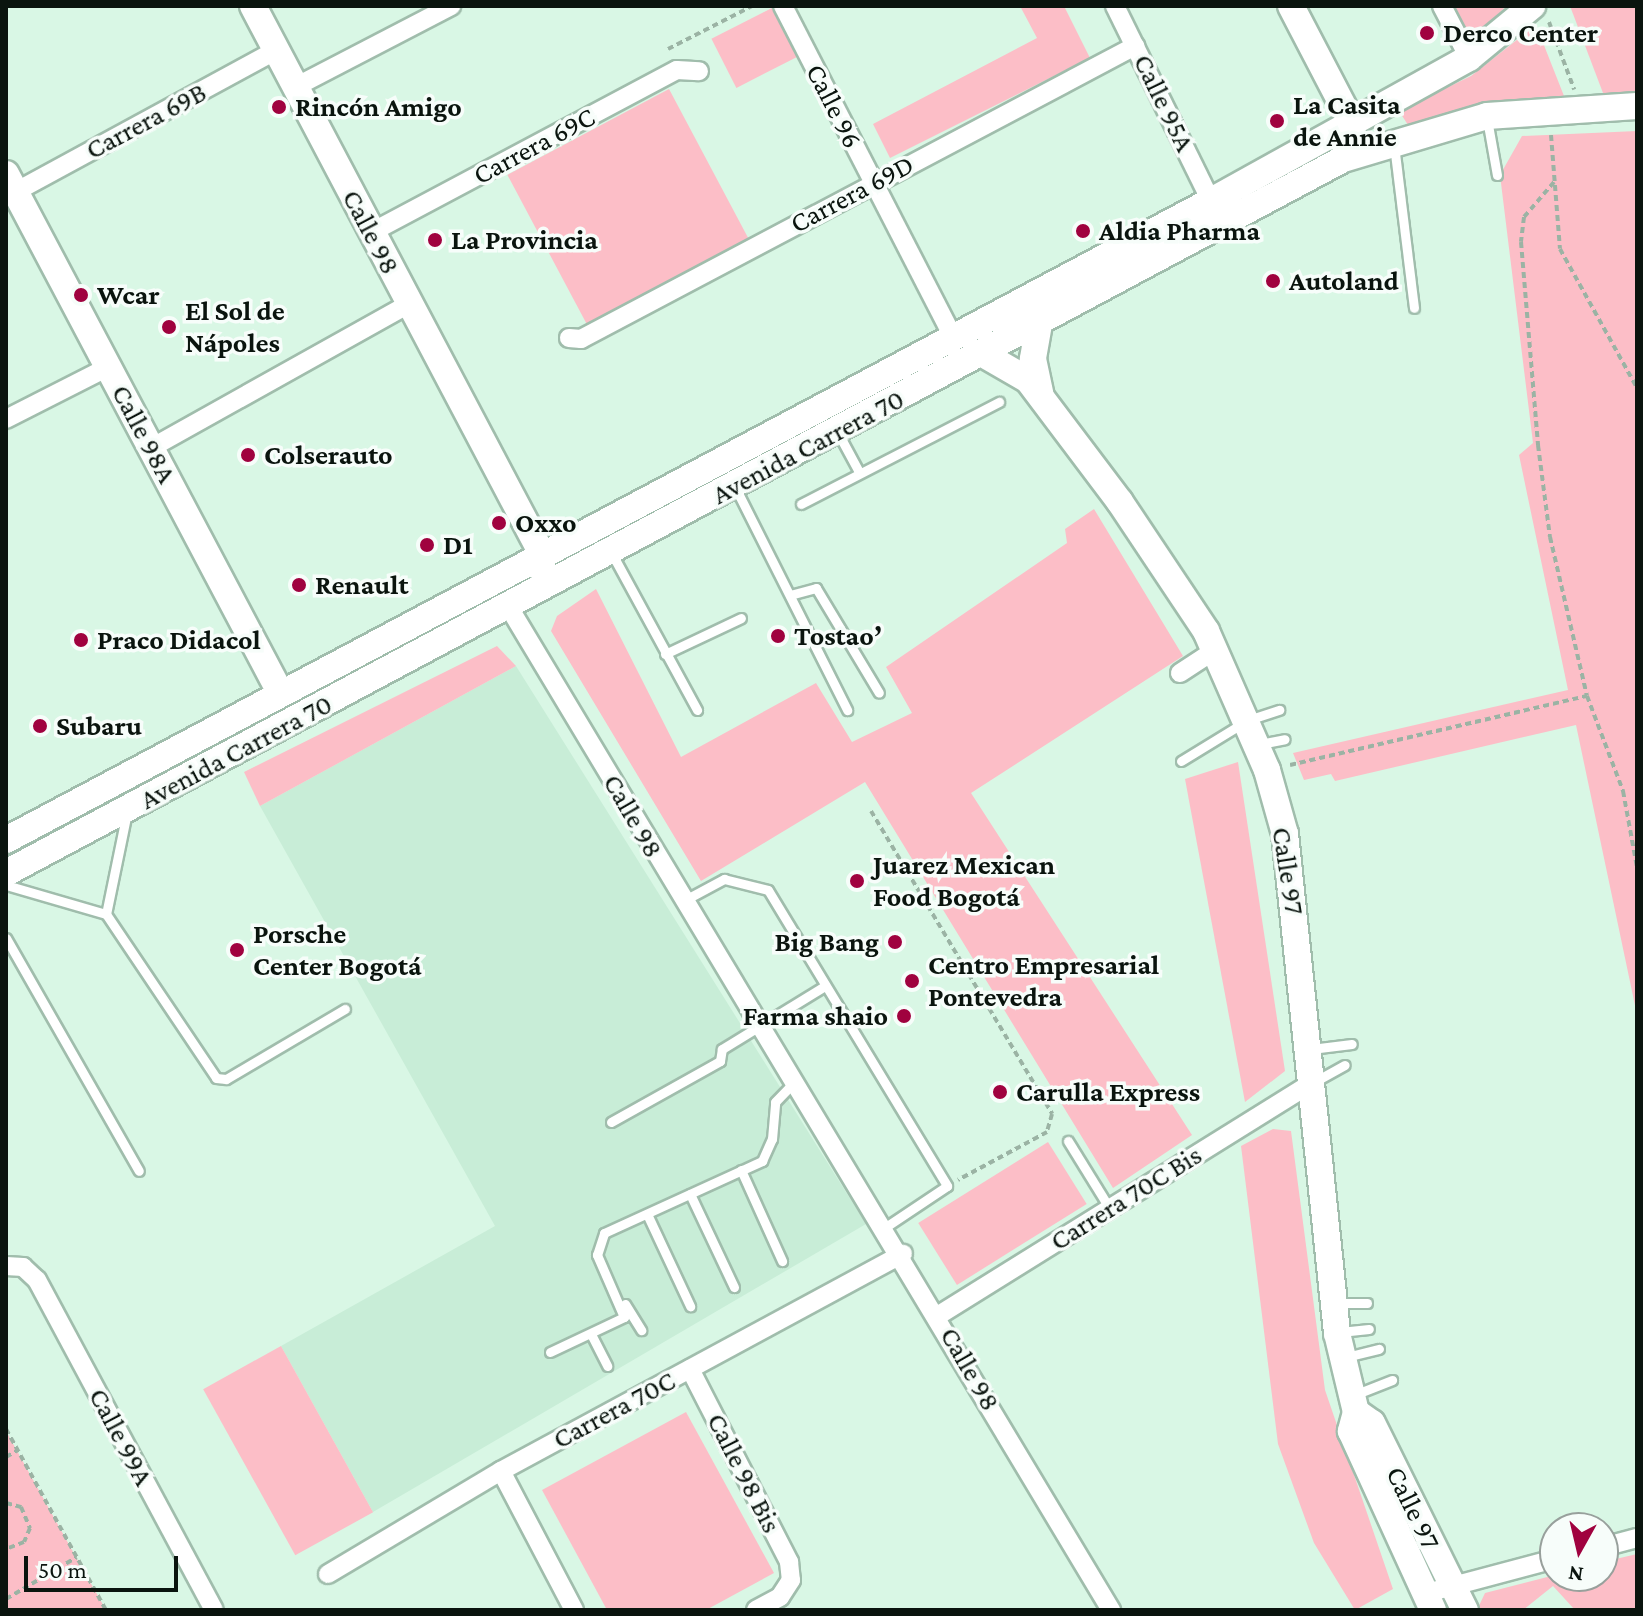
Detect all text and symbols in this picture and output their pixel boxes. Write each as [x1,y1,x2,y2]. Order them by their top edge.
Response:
place label: Derco Center [1443,16,1598,50]
marker: Derco Center [1418,24,1436,42]
street label: Calle 95A [1126,49,1202,157]
street label: Calle 96 [799,58,869,154]
street label: Carrera 69B [80,75,212,167]
place label: La Casita de Annie [1293,88,1401,154]
place label: Rincón Amigo [295,90,462,124]
marker: Rincón Amigo [270,98,288,116]
street label: Carrera 69C [467,100,601,192]
marker: La Casita de Annie [1268,112,1286,130]
street label: Carrera 69D [785,147,919,241]
street label: Calle 98 [335,184,407,280]
place label: Aldia Pharma [1099,214,1260,248]
marker: Aldia Pharma [1074,222,1092,240]
place label: La Provincia [451,223,598,257]
marker: La Provincia [426,231,444,249]
place label: Autoland [1289,264,1399,298]
marker: Autoland [1264,272,1282,290]
place label: Wcar [97,278,160,312]
marker: Wcar [72,286,90,304]
place label: El Sol de Nápoles [185,294,285,360]
marker: El Sol de Nápoles [160,318,178,336]
street label: Calle 98A [104,379,184,489]
street label: Avenida Carrera 70 [706,382,910,512]
place label: Colserauto [264,438,393,472]
marker: Colserauto [239,446,257,464]
place label: Oxxo [515,506,577,540]
marker: Oxxo [490,514,508,532]
place label: D1 [443,528,473,562]
marker: D1 [418,536,436,554]
place label: Renault [315,568,408,602]
marker: Renault [290,576,308,594]
place label: Tostao’ [794,619,882,653]
place label: Praco Didacol [97,623,261,657]
marker: Tostao’ [769,627,787,645]
marker: Praco Didacol [72,631,90,649]
street label: Avenida Carrera 70 [134,687,338,817]
place label: Subaru [56,709,142,743]
marker: Subaru [31,717,49,735]
street label: Calle 98 [596,768,670,864]
street label: Calle 97 [1265,825,1311,917]
place label: Juarez Mexican Food Bogotá [873,848,1055,914]
marker: Juarez Mexican Food Bogotá [848,872,866,890]
place label: Porsche Center Bogotá [253,917,422,983]
place label: Big Bang [775,925,879,959]
marker: Big Bang [886,933,904,951]
marker: Porsche Center Bogotá [228,941,246,959]
place label: Centro Empresarial Pontevedra [928,948,1159,1014]
marker: Centro Empresarial Pontevedra [903,972,921,990]
place label: Farma shaio [743,999,888,1033]
marker: Farma shaio [895,1007,913,1025]
place label: Carulla Express [1016,1075,1200,1109]
marker: Carulla Express [991,1083,1009,1101]
street label: Carrera 70C Bis [1044,1138,1208,1258]
street label: Calle 98 [933,1321,1007,1417]
street label: Carrera 70C [547,1364,681,1456]
street label: Calle 99A [81,1382,161,1492]
street label: Calle 98 Bis [700,1408,788,1538]
street label: Calle 97 [1379,1461,1447,1555]
north arrow [1539,1512,1619,1592]
scale bar [28,1540,182,1590]
text: 50 m [38,1556,87,1583]
text: N [1567,1561,1585,1588]

